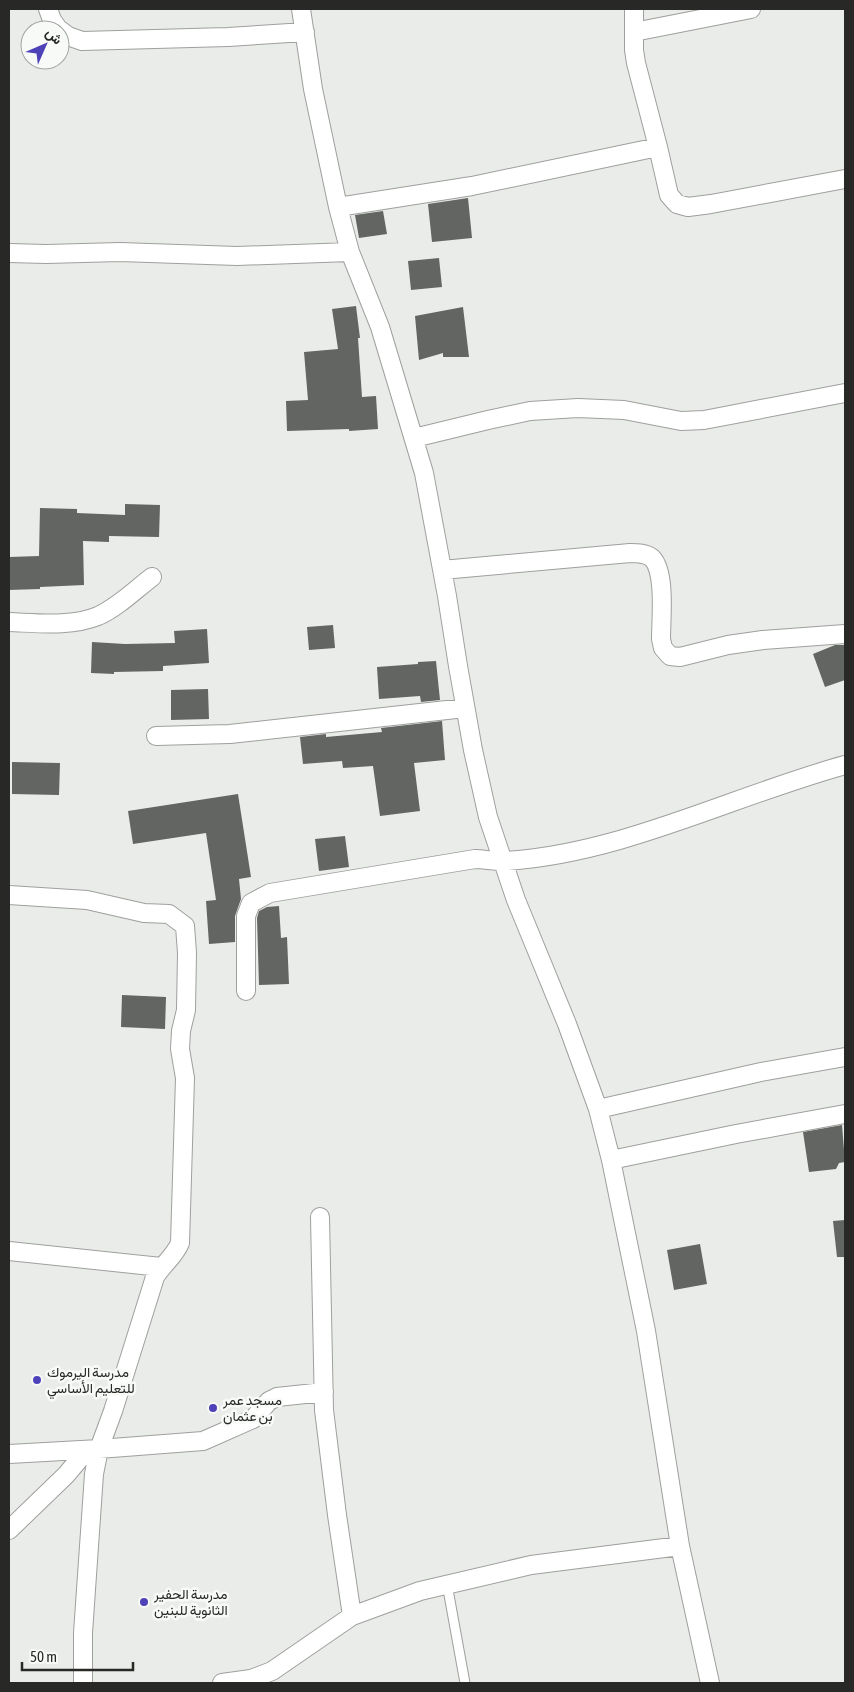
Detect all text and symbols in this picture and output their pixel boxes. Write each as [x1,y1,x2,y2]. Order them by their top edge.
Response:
north arrow [20,20,70,70]
text: ش [42,24,66,48]
place label: مدرسة اليرموك للتعليم الأساسي [47,1364,135,1400]
marker: مدرسة اليرموك للتعليم الأساسي [31,1374,43,1386]
place label: مسجد عمر بن عثمان [222,1392,282,1425]
marker: مسجد عمر بن عثمان [207,1402,219,1414]
place label: مدرسة الحفير الثانوية للبنين [153,1586,228,1619]
marker: مدرسة الحفير الثانوية للبنين [138,1596,150,1608]
scale bar [22,1640,134,1672]
text: 50 m [30,1648,57,1665]

